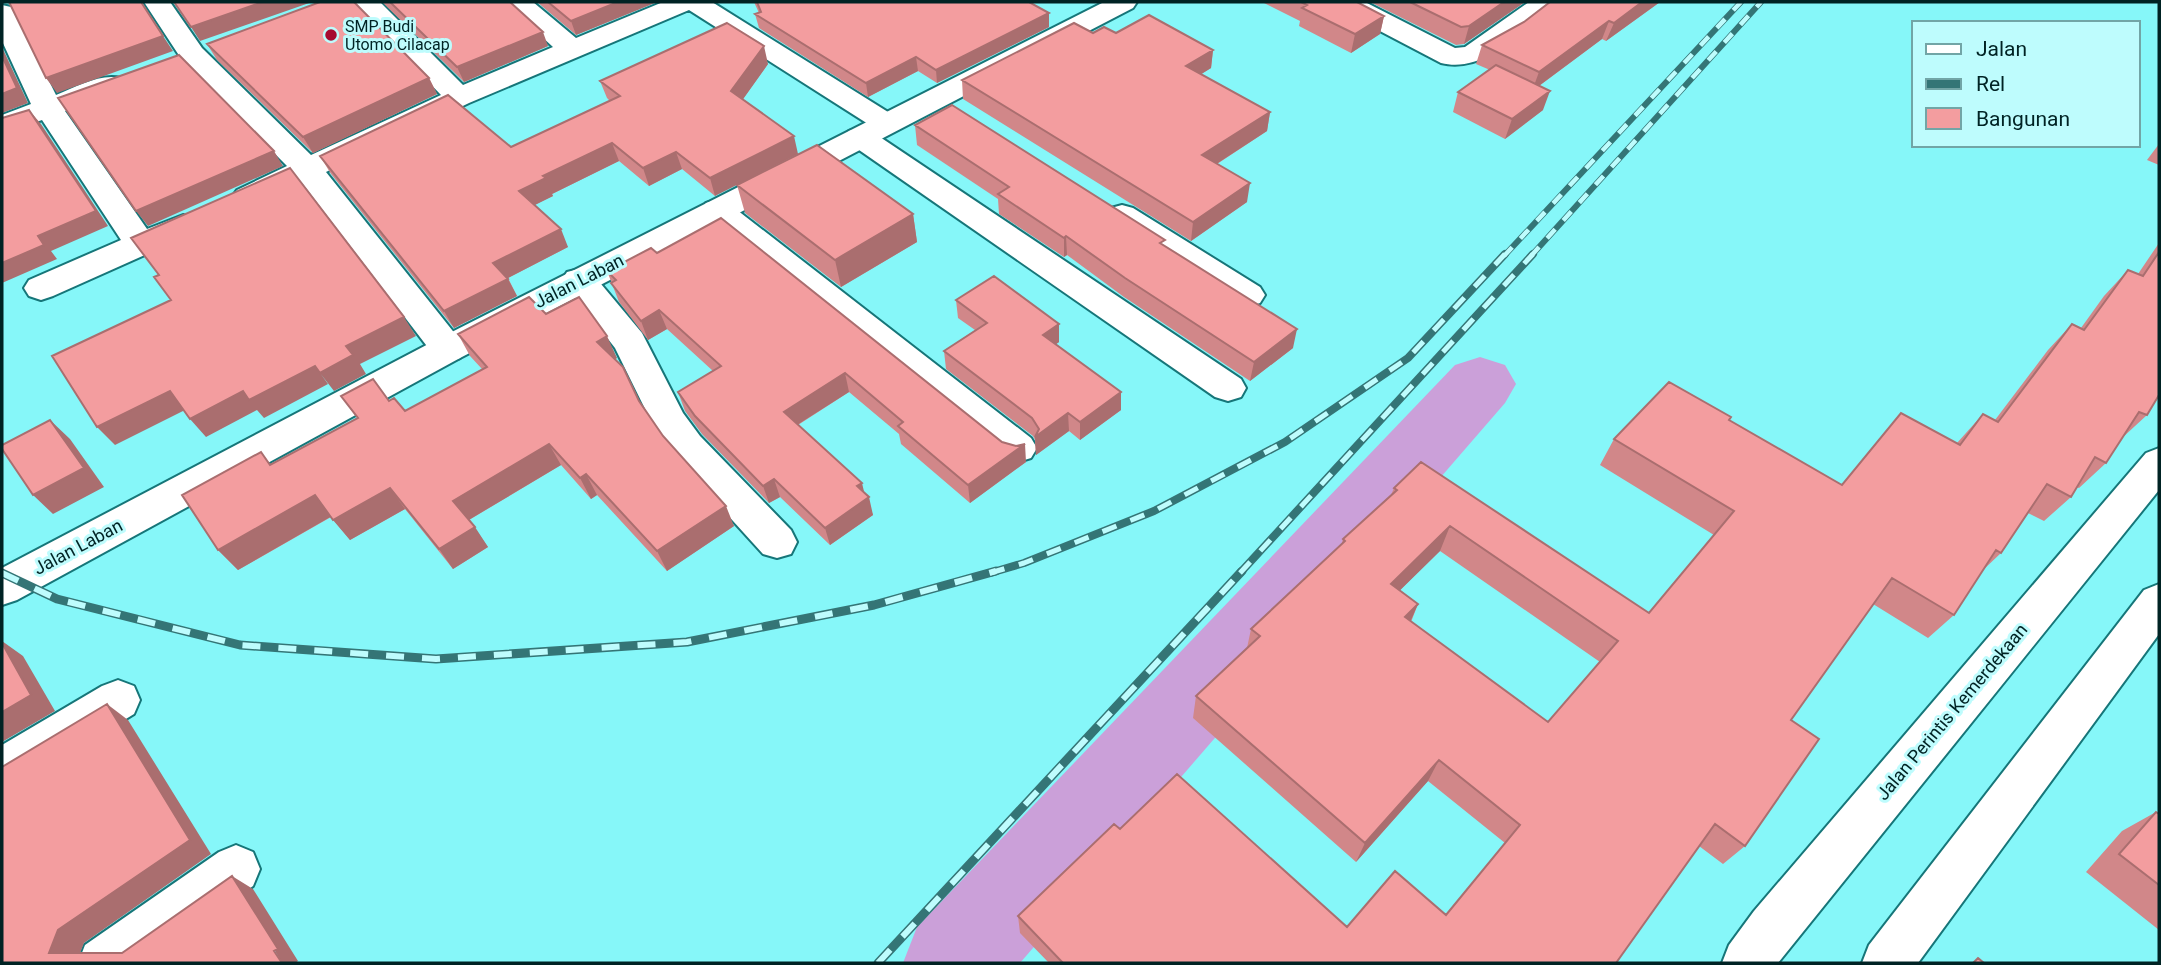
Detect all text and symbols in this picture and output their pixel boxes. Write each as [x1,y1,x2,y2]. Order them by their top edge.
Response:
place label: SMP Budi Utomo Cilacap [345,17,450,54]
legend [1912,21,2140,147]
marker: SMP Budi Utomo Cilacap [323,27,339,43]
text: Jalan [1976,37,2027,61]
text: Rel [1976,72,2005,96]
text: Bangunan [1976,107,2070,131]
street label: Jalan Laban [531,249,627,312]
street label: Jalan Laban [30,514,126,579]
street label: Jalan Perintis Kemerdekaan [1872,619,2032,804]

